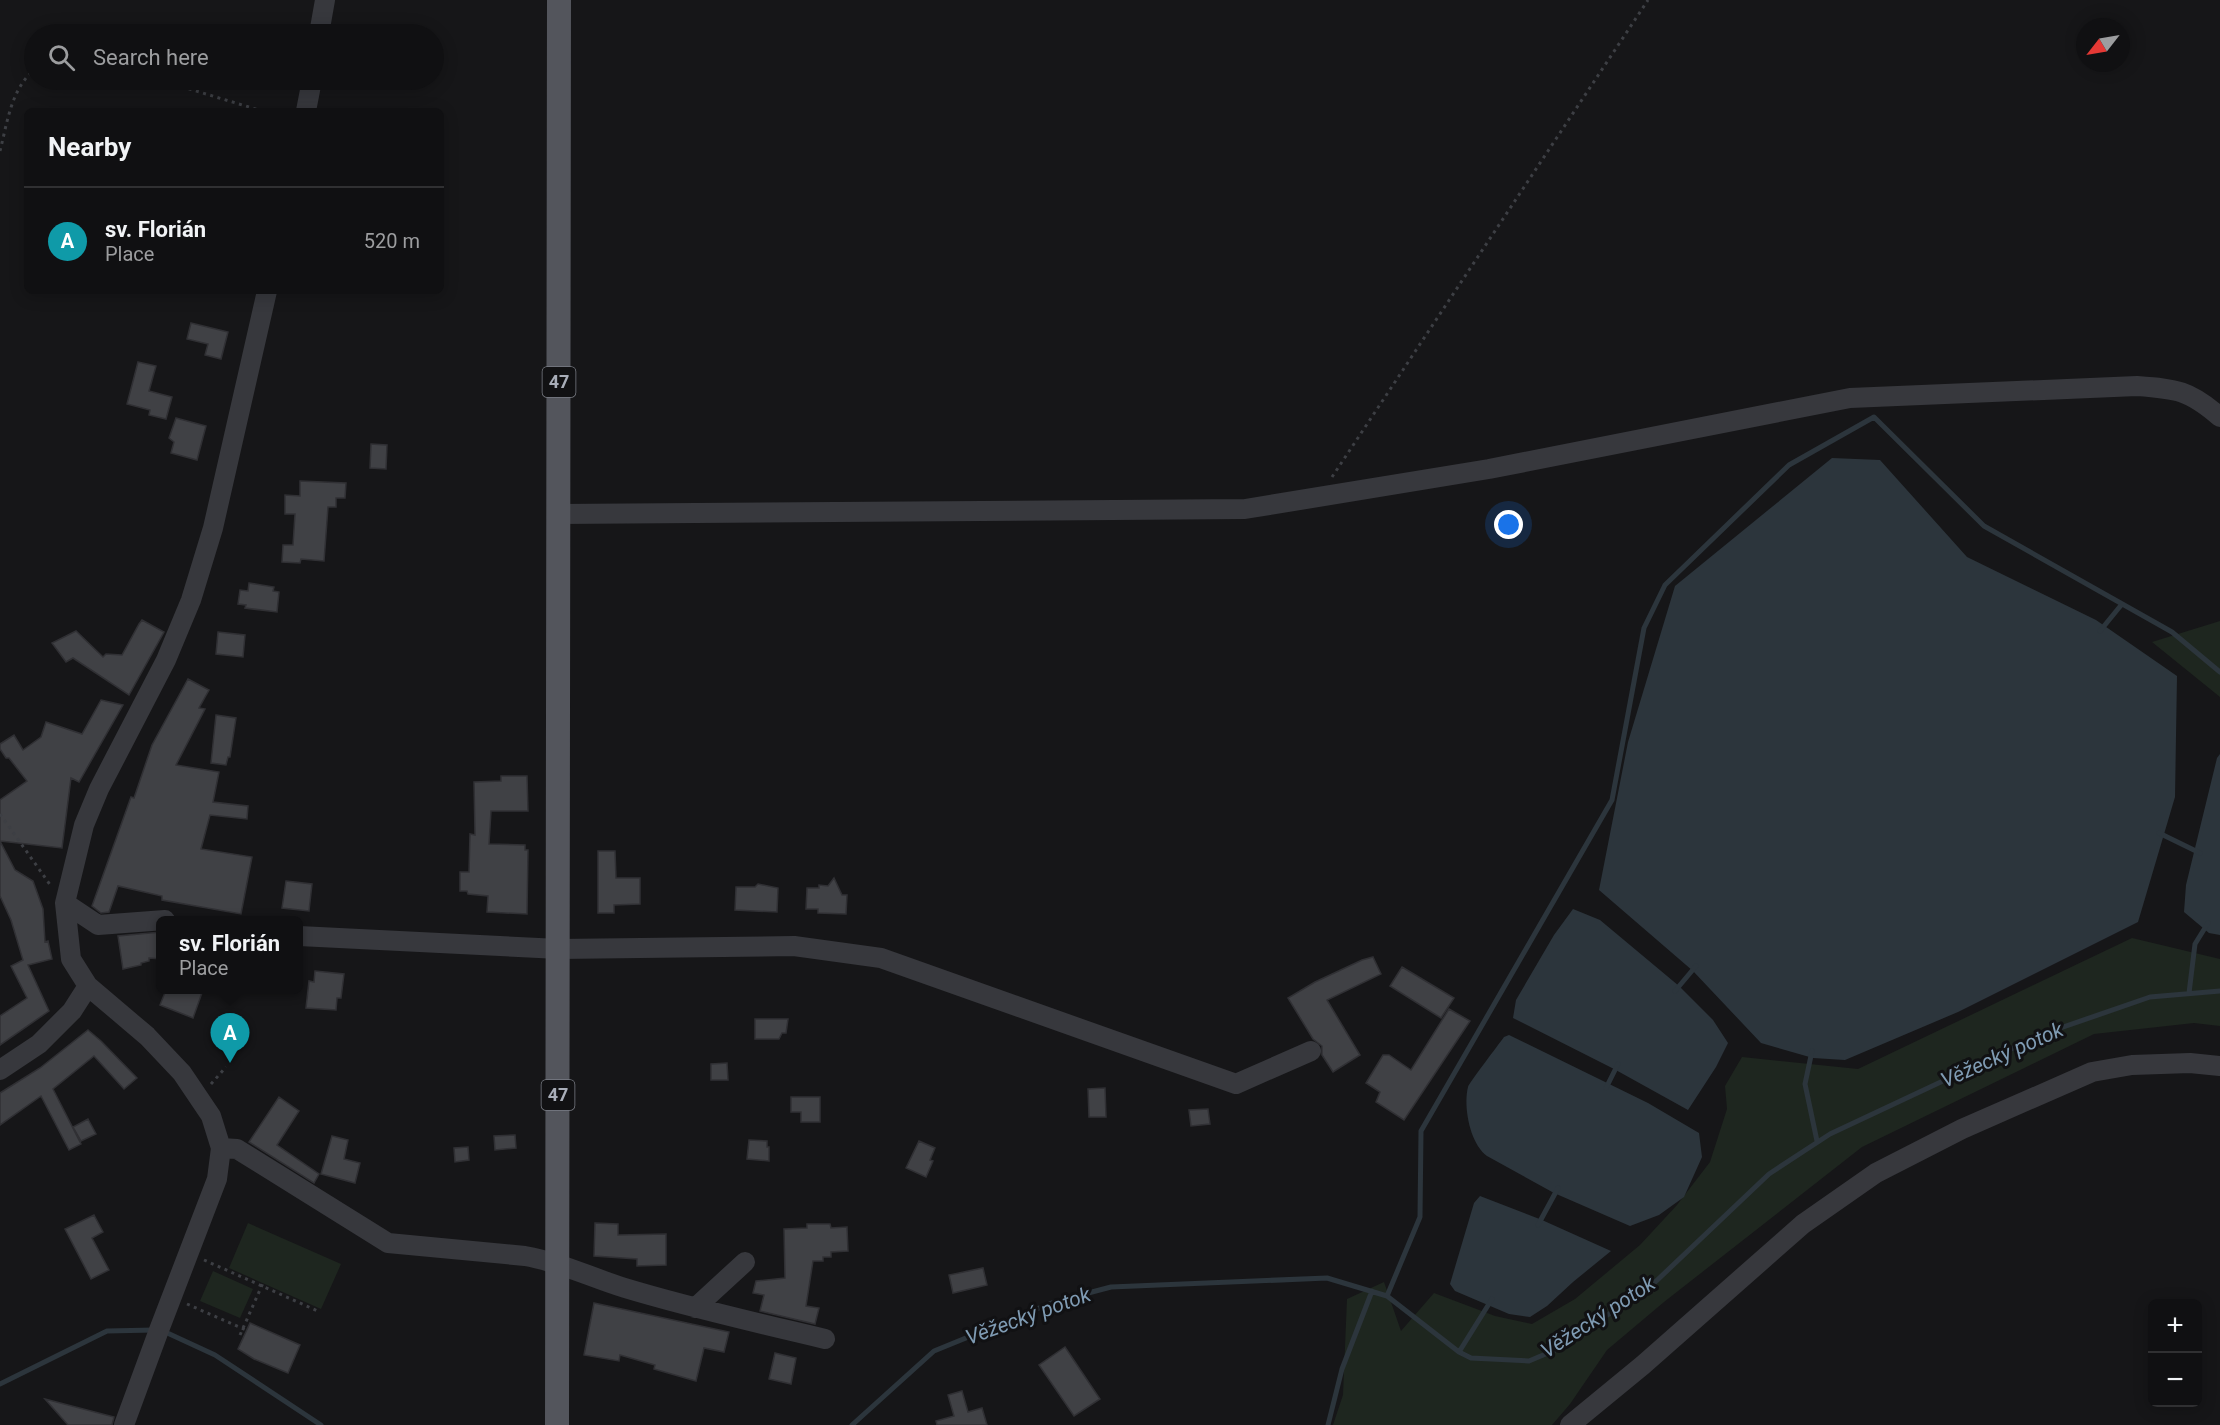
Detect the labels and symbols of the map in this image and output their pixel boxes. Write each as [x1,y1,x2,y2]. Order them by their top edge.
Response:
north arrow [2076,18,2130,72]
road number: 47 [542,367,576,397]
your location [1494,510,1523,539]
pin: A [210,1014,250,1063]
water label: Věžecký potok [1937,1017,2067,1093]
road number: 47 [542,1080,574,1110]
water label: Věžecký potok [1536,1271,1660,1363]
water label: Věžecký potok [962,1282,1094,1350]

